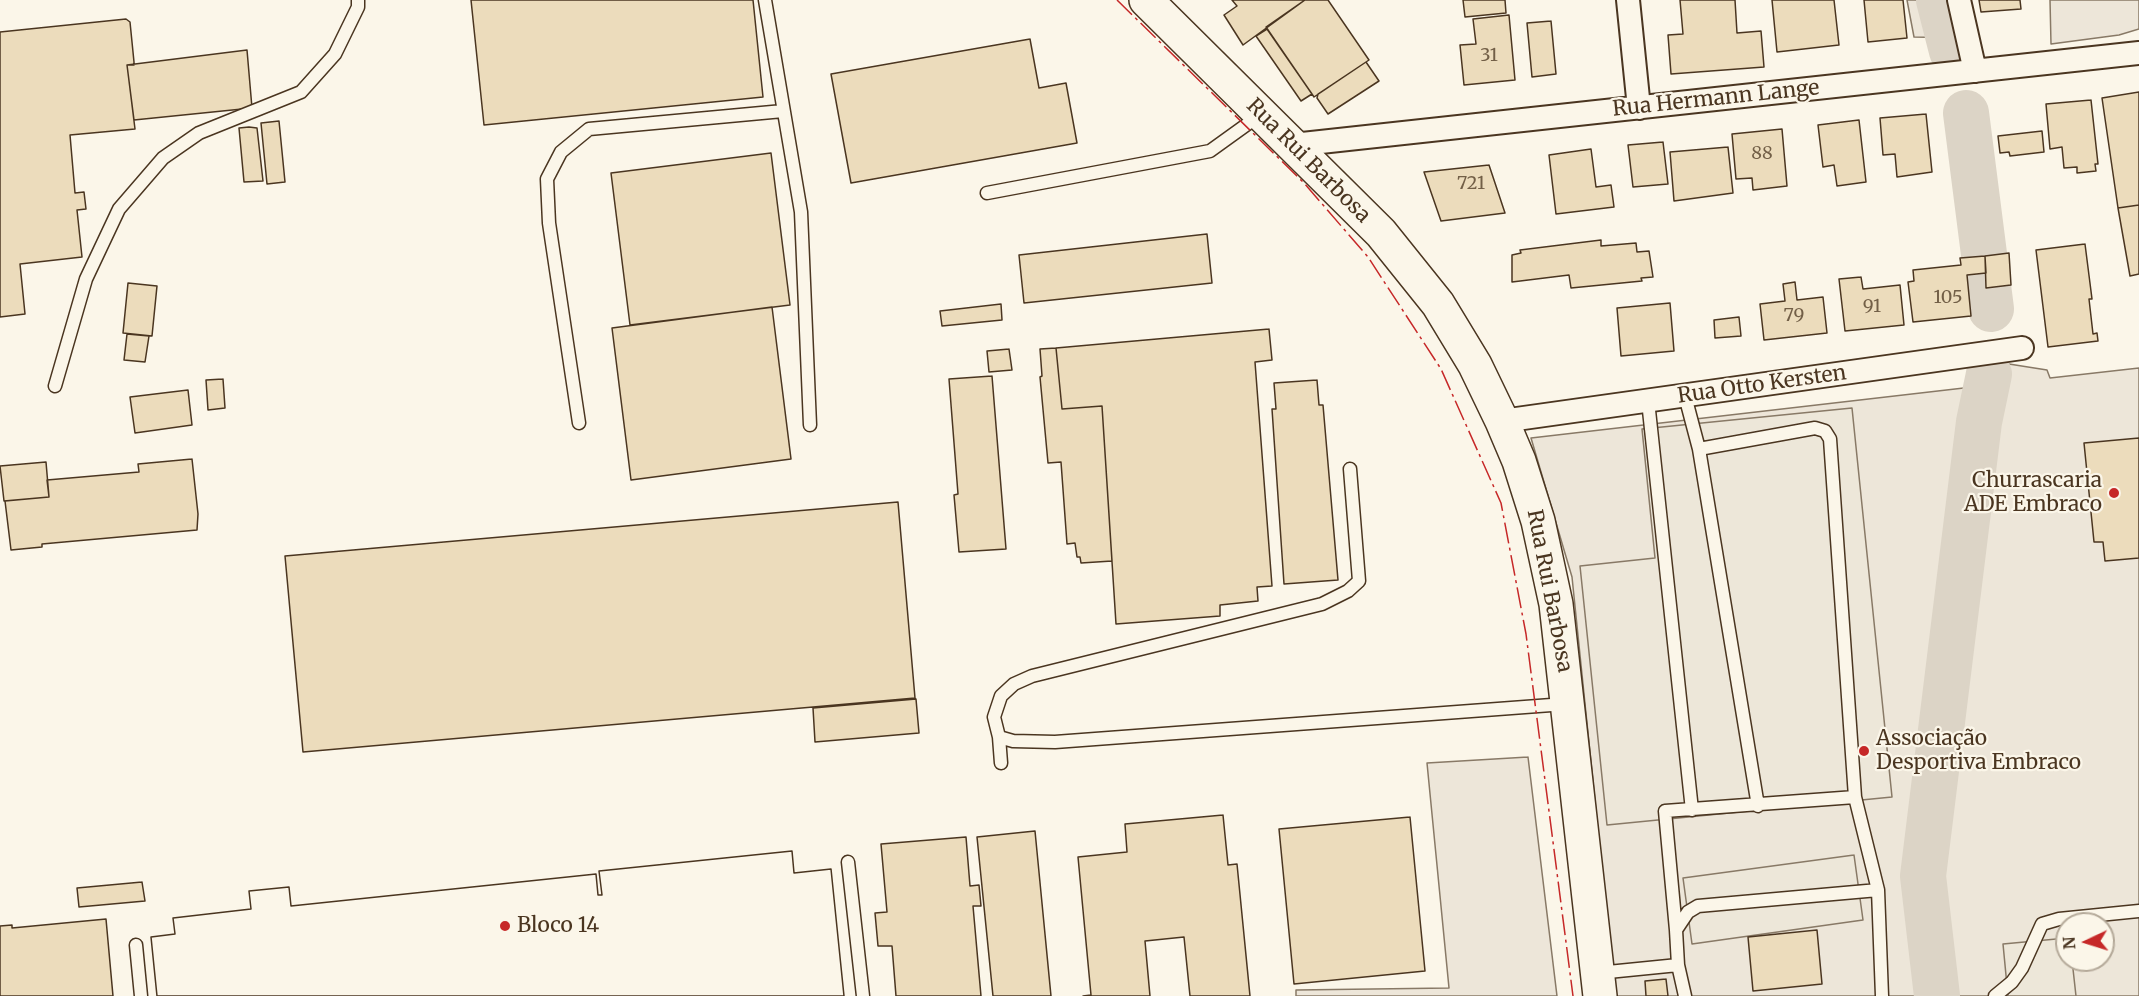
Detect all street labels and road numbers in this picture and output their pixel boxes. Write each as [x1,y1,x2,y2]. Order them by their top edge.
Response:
street label: Rua Hermann Lange [1611,76,1821,122]
street label: Rua Rui Barbosa [1241,94,1375,228]
street label: Rua Otto Kersten [1676,361,1848,409]
street label: Rua Rui Barbosa [1521,507,1577,675]

